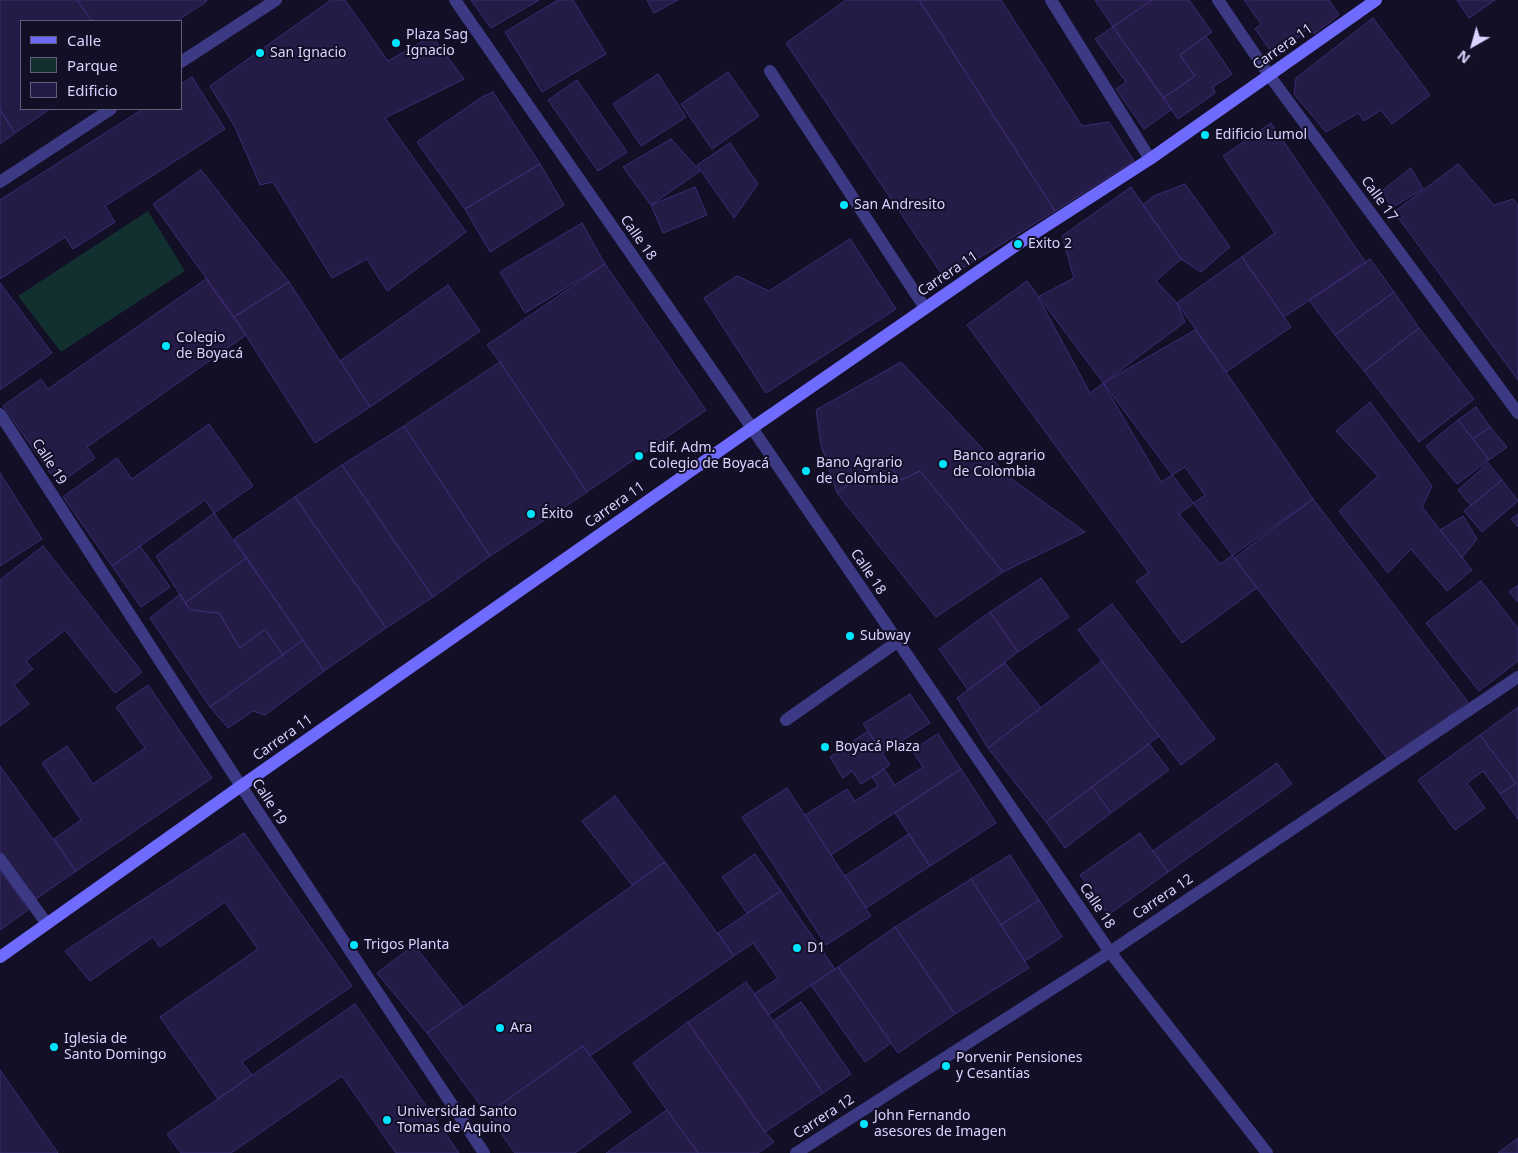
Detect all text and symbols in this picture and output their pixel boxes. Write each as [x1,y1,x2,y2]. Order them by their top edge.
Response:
legend [20,20,182,110]
street label: Carrera 11 [1250,20,1316,74]
north arrow [1448,20,1498,70]
place label: Plaza Sag Ignacio [406,27,468,59]
text: Calle [67,30,101,50]
marker: Plaza Sag Ignacio [390,37,402,49]
place label: San Ignacio [270,45,346,61]
text: N [1453,46,1474,68]
marker: San Ignacio [254,47,266,59]
text: Parque [67,55,117,75]
text: Edificio [67,80,118,100]
place label: Edificio Lumol [1215,127,1307,143]
marker: Edificio Lumol [1199,129,1211,141]
street label: Calle 17 [1357,173,1401,225]
place label: San Andresito [854,197,945,213]
marker: San Andresito [838,199,850,211]
street label: Calle 18 [616,212,660,264]
place label: Exito 2 [1028,236,1072,252]
marker: Exito 2 [1012,238,1024,250]
street label: Carrera 11 [915,248,981,300]
place label: Colegio de Boyacá [176,330,243,362]
marker: Colegio de Boyacá [160,340,172,352]
street label: Calle 19 [28,436,70,488]
place label: Edif. Adm. Colegio de Boyacá [649,440,769,472]
place label: Banco agrario de Colombia [953,448,1045,481]
marker: Edif. Adm. Colegio de Boyacá [633,450,645,462]
place label: Bano Agrario de Colombia [816,455,902,488]
marker: Banco agrario de Colombia [937,458,949,470]
marker: Bano Agrario de Colombia [800,465,812,477]
street label: Carrera 11 [582,478,648,532]
place label: Éxito [541,506,573,522]
marker: Éxito [525,508,537,520]
street label: Calle 18 [847,546,889,598]
place label: Subway [860,628,911,644]
marker: Subway [844,630,856,642]
street label: Carrera 11 [250,711,316,765]
place label: Boyacá Plaza [835,739,920,755]
marker: Boyacá Plaza [819,741,831,753]
street label: Calle 19 [248,776,290,828]
street label: Carrera 12 [1130,871,1196,923]
street label: Calle 18 [1076,880,1118,932]
place label: Trigos Planta [364,937,449,953]
marker: Trigos Planta [348,939,360,951]
place label: D1 [807,940,825,956]
marker: D1 [791,942,803,954]
place label: Ara [510,1020,532,1036]
marker: Ara [494,1022,506,1034]
place label: Iglesia de Santo Domingo [64,1031,166,1064]
marker: Iglesia de Santo Domingo [48,1041,60,1053]
place label: Porvenir Pensiones y Cesantías [956,1050,1082,1082]
marker: Porvenir Pensiones y Cesantías [940,1060,952,1072]
street label: Carrera 12 [791,1091,857,1143]
place label: Universidad Santo Tomas de Aquino [397,1104,517,1136]
place label: John Fernando asesores de Imagen [874,1108,1006,1140]
marker: Universidad Santo Tomas de Aquino [381,1114,393,1126]
marker: John Fernando asesores de Imagen [858,1118,870,1130]

